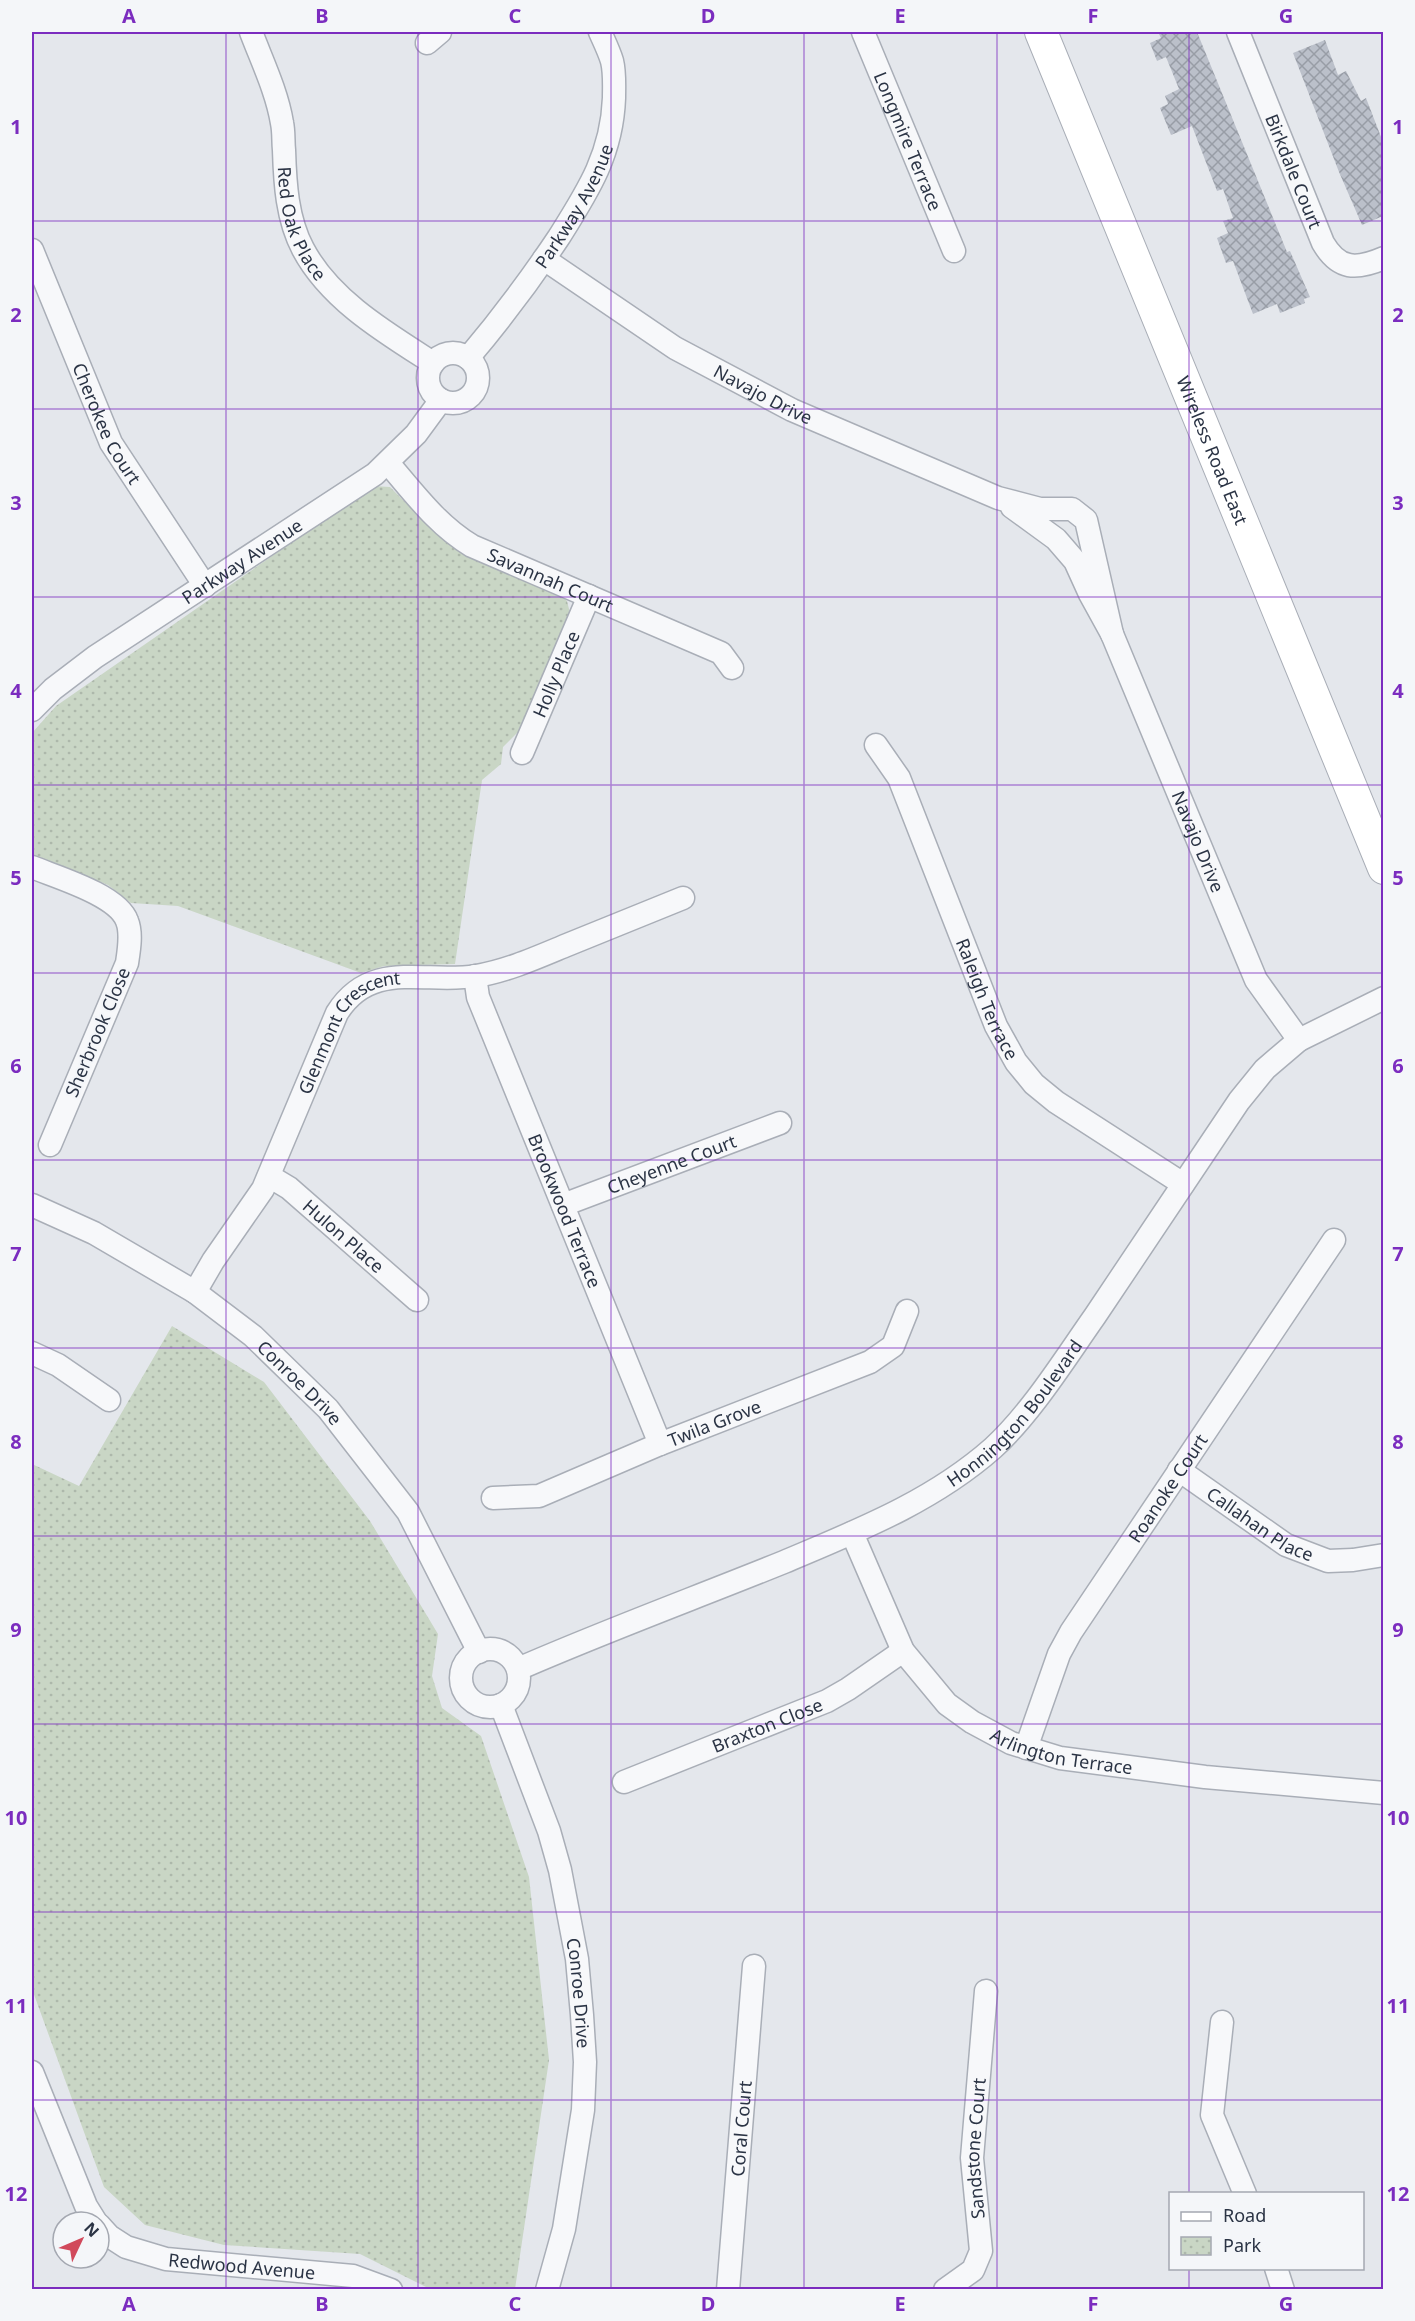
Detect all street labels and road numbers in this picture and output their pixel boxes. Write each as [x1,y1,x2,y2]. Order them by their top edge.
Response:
street label: Longmire Terrace [869,68,948,214]
street label: Birkdale Court [1260,110,1328,232]
street label: Parkway Avenue [529,141,618,273]
street label: Red Oak Place [273,166,332,285]
street label: Cherokee Court [67,359,147,489]
street label: Navajo Drive [710,359,816,429]
street label: Wireless Road East [1171,372,1254,529]
street label: Parkway Avenue [177,513,307,609]
street label: Savannah Court [484,542,618,618]
street label: Holly Place [527,627,585,721]
street label: Navajo Drive [1167,787,1230,896]
street label: Raleigh Terrace [951,935,1024,1064]
street label: Sherbrook Close [59,964,135,1100]
street label: Glenmont Crescent [292,965,402,1098]
street label: Cheyenne Court [604,1129,740,1199]
street label: Brookwood Terrace [523,1130,607,1291]
street label: Hulon Place [298,1194,389,1278]
street label: Conroe Drive [252,1335,348,1430]
street label: Honnington Boulevard [942,1335,1087,1492]
street label: Twila Grove [664,1394,764,1452]
street label: Roanoke Court [1122,1429,1213,1547]
street label: Callahan Place [1202,1481,1317,1566]
street label: Braxton Close [708,1692,826,1758]
street label: Arlington Terrace [986,1722,1134,1779]
street label: Conroe Drive [561,1936,596,2049]
street label: Sandstone Court [960,2076,991,2220]
street label: Coral Court [725,2079,757,2177]
street label: Redwood Avenue [167,2247,316,2285]

